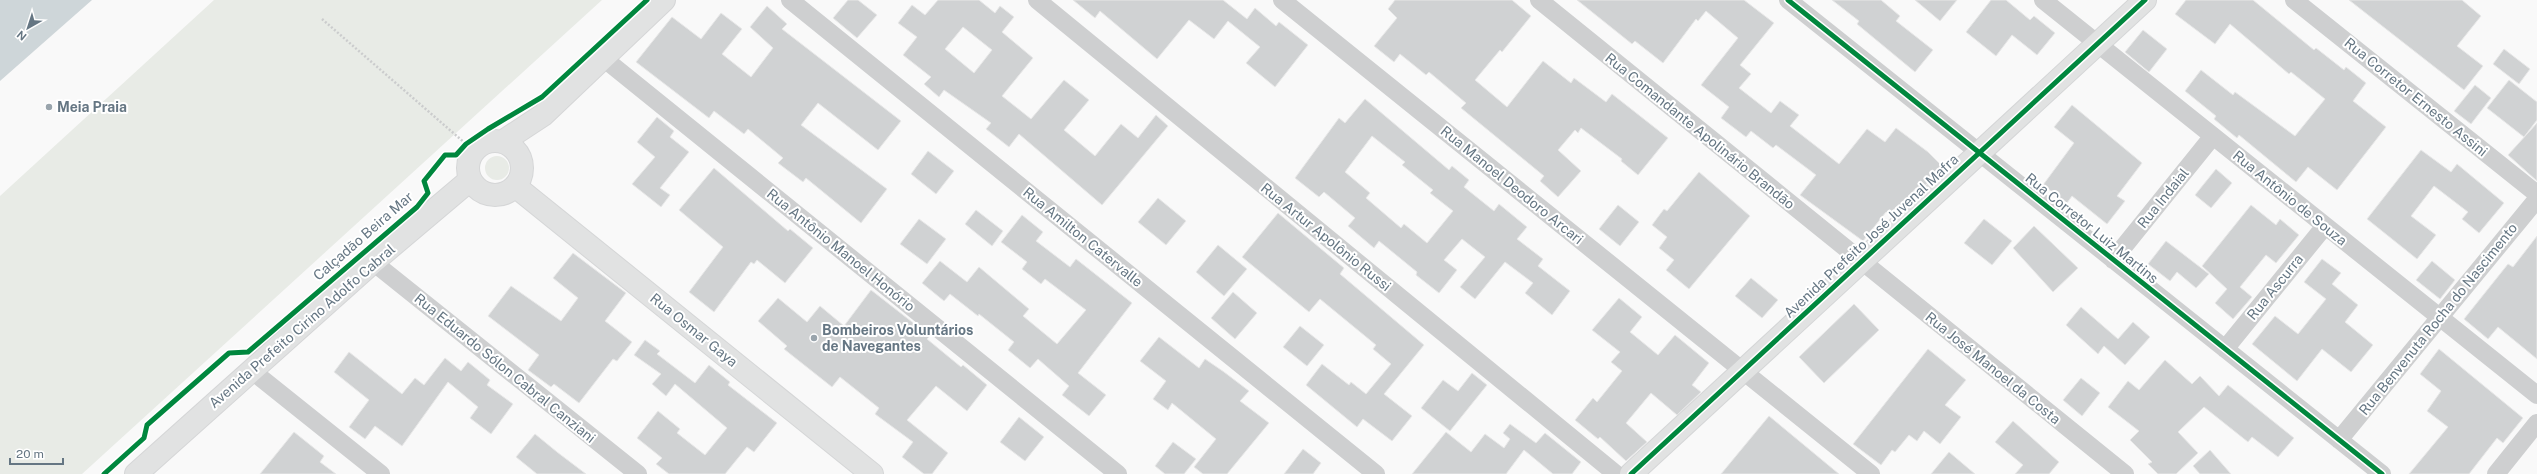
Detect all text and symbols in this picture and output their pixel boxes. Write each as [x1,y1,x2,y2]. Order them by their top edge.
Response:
north arrow [8,8,48,48]
text: N [15,28,29,43]
street label: Rua Corretor Ernesto Assini [2341,34,2491,160]
street label: Rua Comandante Apolinário Brandão [1602,50,1798,212]
place label: Meia Praia [57,99,127,115]
marker: Meia Praia [44,102,54,112]
street label: Rua Manoel Deodoro Arcari [1438,123,1586,247]
street label: Rua Antônio de Souza [2230,147,2350,249]
street label: Avenida Prefeito José Juvenal Mafra [1781,151,1961,321]
street label: Rua Indaial [2134,165,2192,231]
street label: Rua Corretor Luiz Martins [2022,170,2162,286]
street label: Rua Artur Apolônio Russi [1258,180,1394,294]
street label: Rua Amilton Catervalle [1020,184,1146,290]
street label: Rua Antônio Manoel Honório [764,185,918,315]
street label: Calçadão Beira Mar [310,188,416,284]
street label: Rua Benvenuta Rocha do Nascimento [2356,220,2520,418]
street label: Avenida Prefeito Cirino Adolfo Cabral [206,241,398,411]
street label: Rua Ascurra [2244,251,2306,323]
street label: Rua Eduardo Sólon Cabral Canziani [411,290,599,446]
street label: Rua Osmar Gaya [647,290,741,370]
street label: Rua José Manoel da Costa [1922,309,2064,427]
place label: Bombeiros Voluntários de Navegantes [822,322,973,354]
marker: Bombeiros Voluntários de Navegantes [809,333,819,343]
scale bar [10,440,63,466]
text: 20 m [16,447,44,461]

